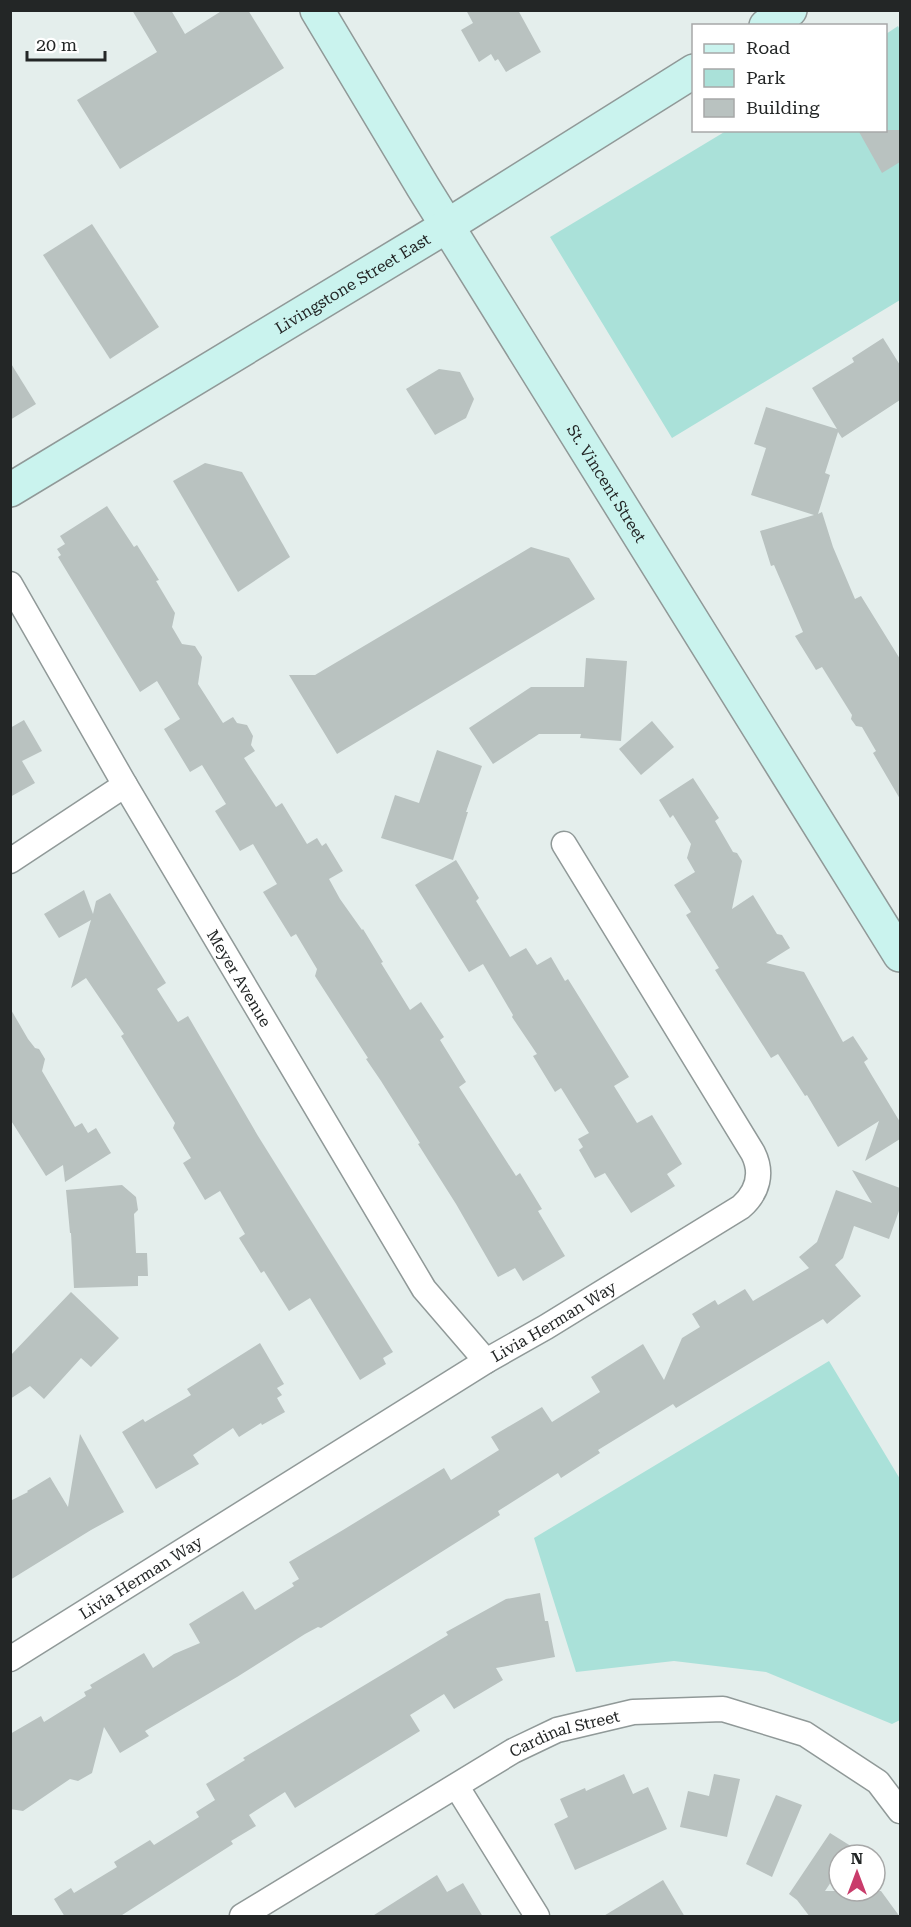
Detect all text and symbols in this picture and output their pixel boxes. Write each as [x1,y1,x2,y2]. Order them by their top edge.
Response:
scale bar [27,24,105,62]
legend [692,24,887,132]
text: 20 m [36,34,77,55]
text: Road [746,37,791,58]
text: Park [746,67,786,88]
text: Building [746,97,820,118]
street label: Livingstone Street East [272,229,434,338]
street label: St. Vincent Street [563,421,650,546]
street label: Meyer Avenue [203,926,275,1030]
street label: Livia Herman Way [488,1277,620,1366]
street label: Livia Herman Way [76,1532,206,1623]
street label: Cardinal Street [506,1707,622,1761]
north arrow [827,1843,887,1903]
text: N [851,1849,863,1868]

